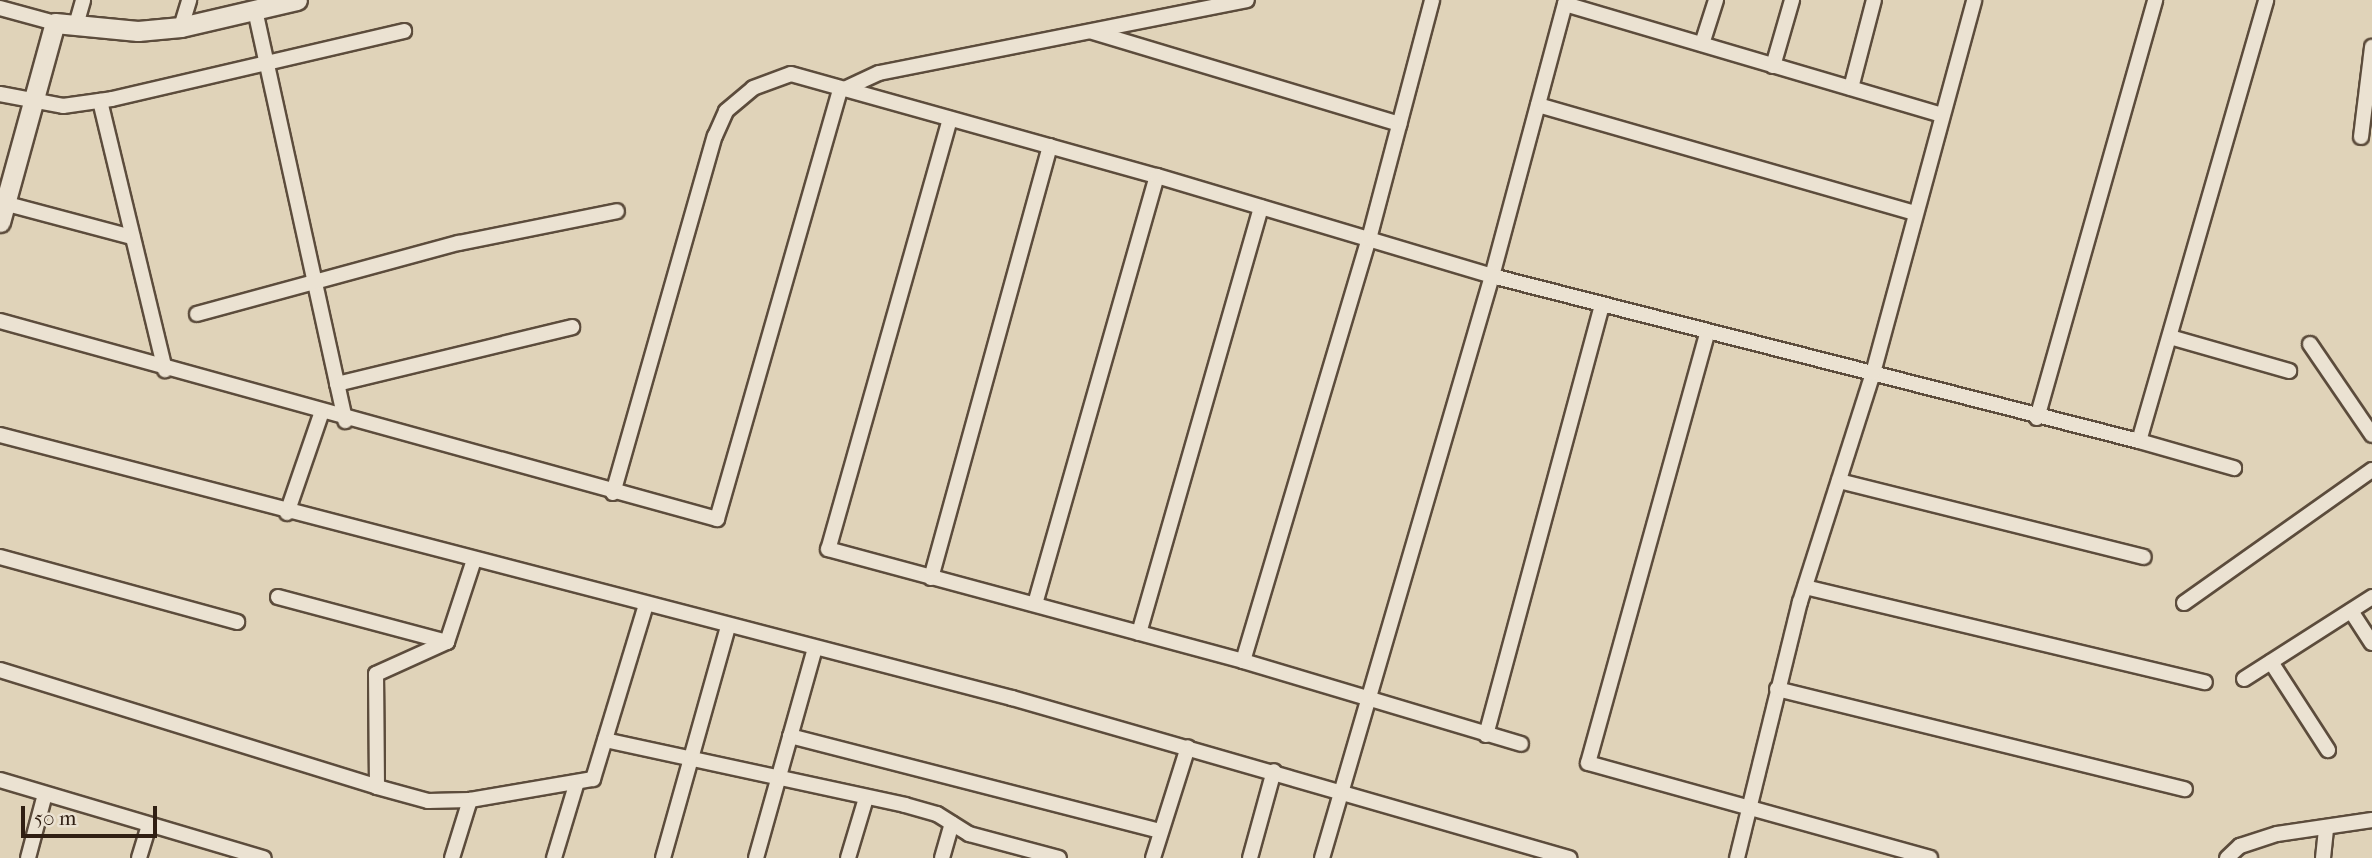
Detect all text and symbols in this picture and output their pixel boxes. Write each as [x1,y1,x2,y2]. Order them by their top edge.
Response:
scale bar [24,792,161,836]
text: 50 m [34,806,77,830]

